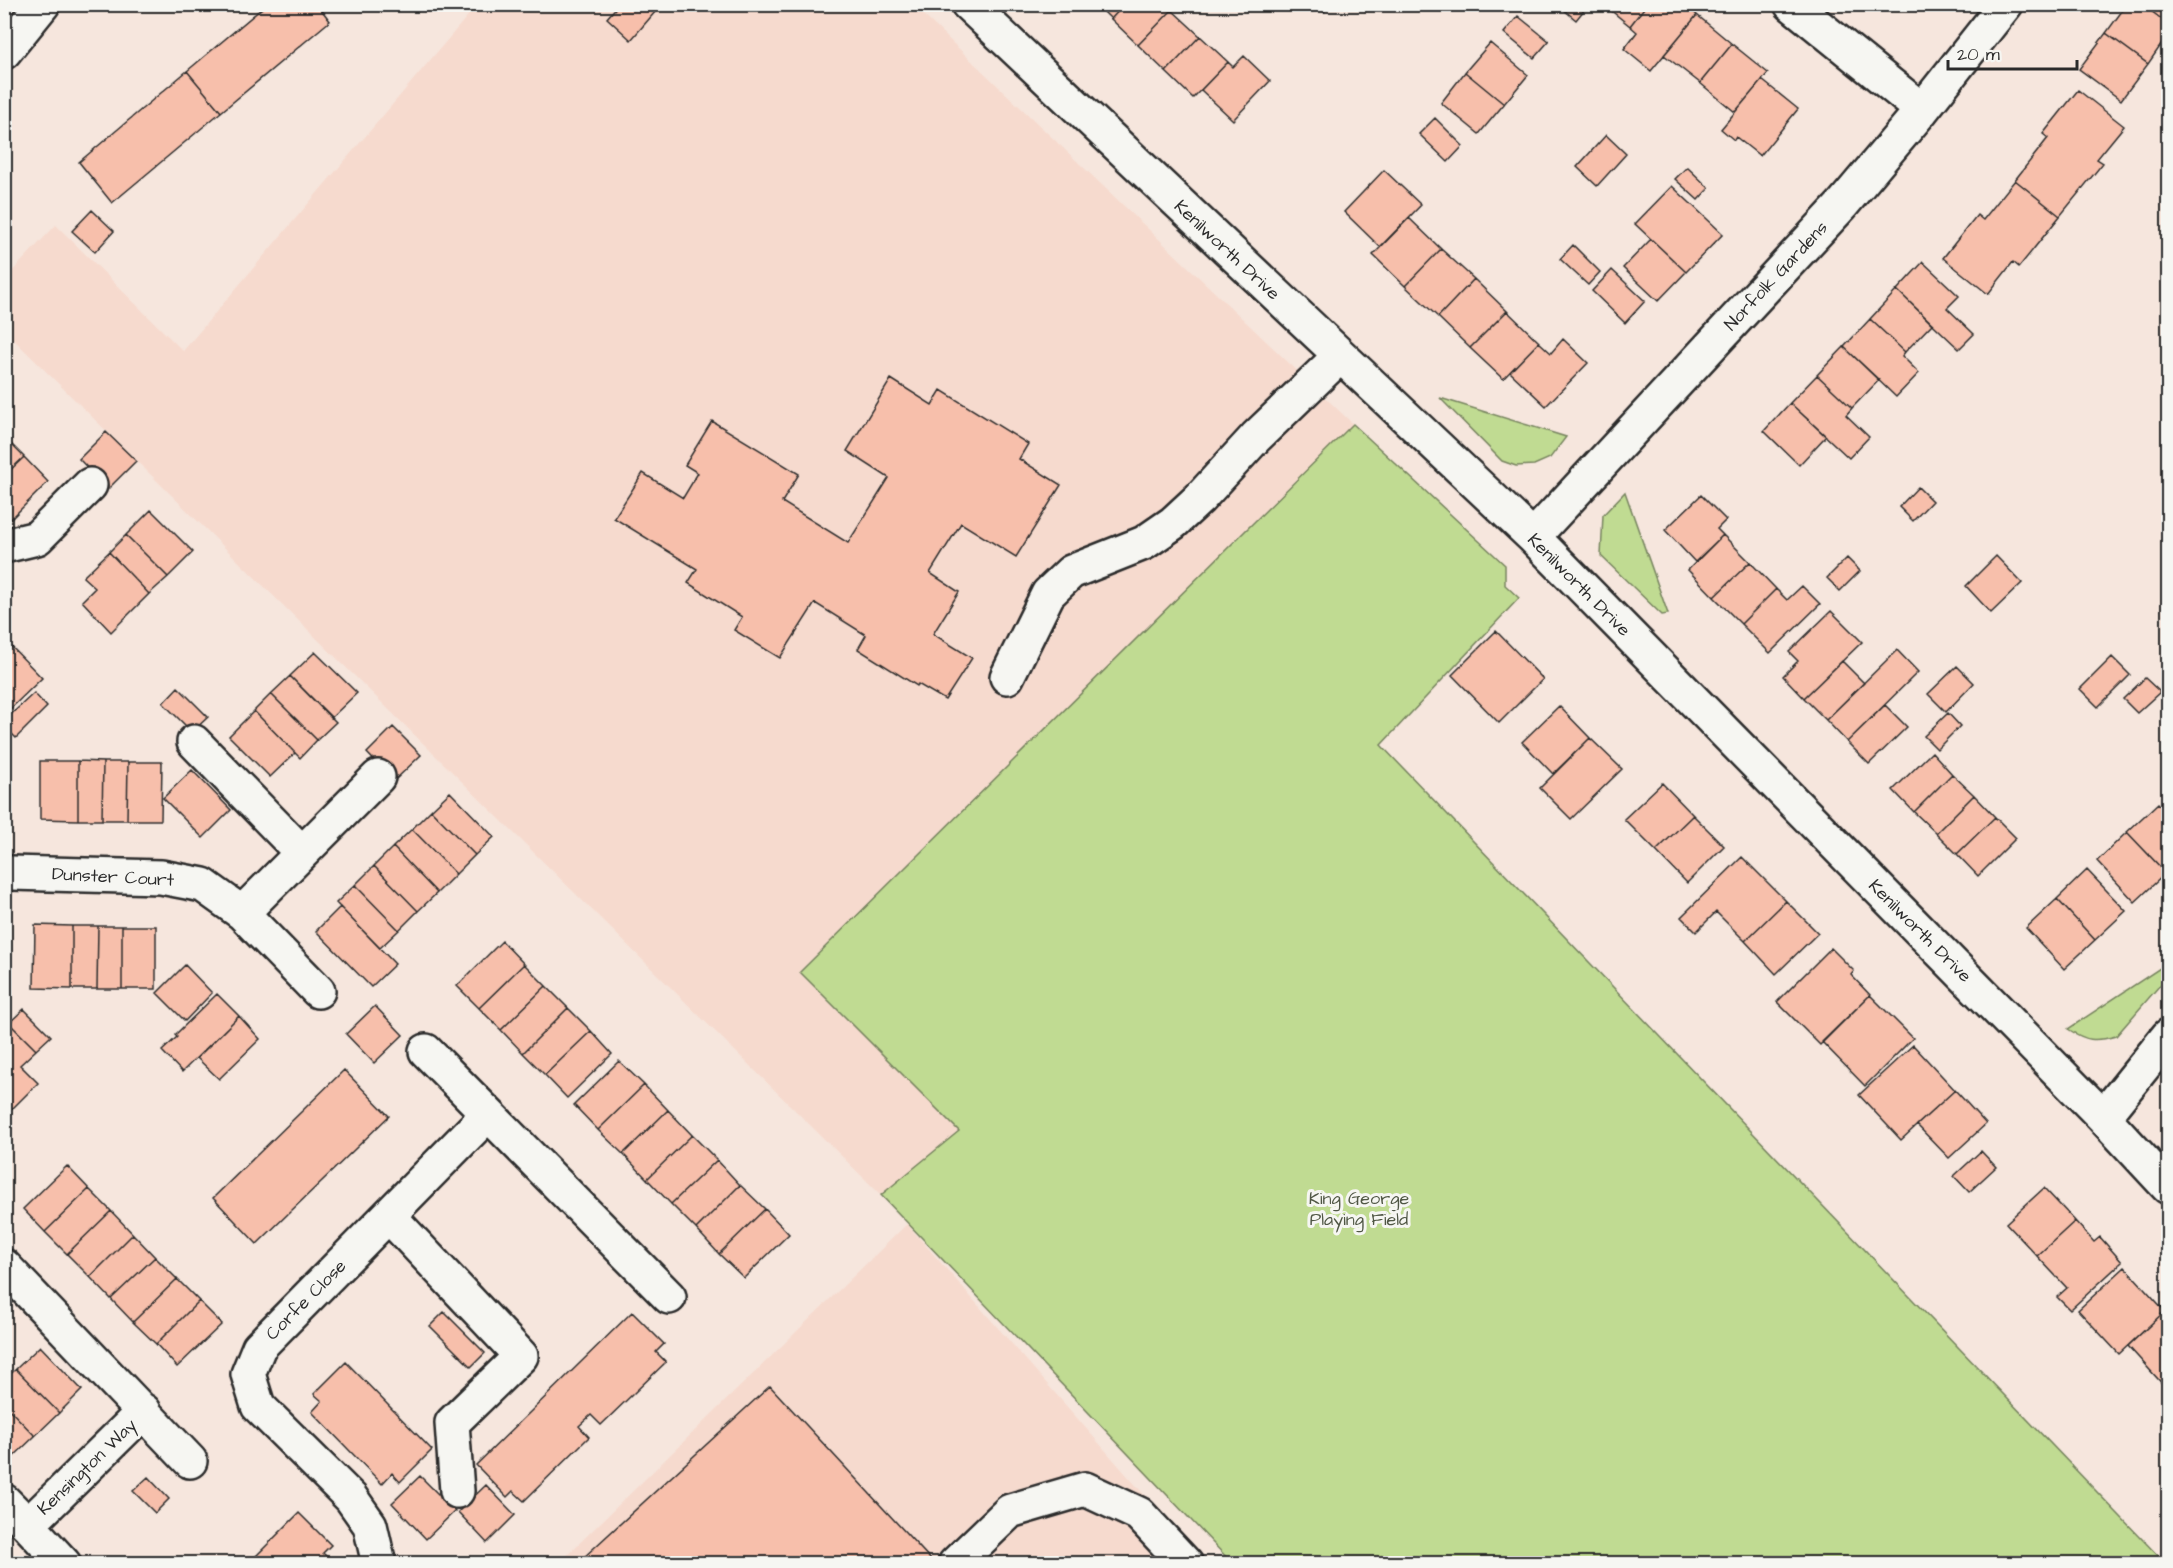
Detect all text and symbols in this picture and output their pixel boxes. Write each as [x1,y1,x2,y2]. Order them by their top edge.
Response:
scale bar [1948,33,2077,71]
text: 20 m [1957,42,2000,67]
street label: Kenilworth Drive [1169,194,1286,306]
street label: Norfolk Gardens [1719,216,1833,336]
street label: Kenilworth Drive [1522,528,1636,642]
street label: Dunster Court [51,861,175,893]
street label: Kenilworth Drive [1863,874,1977,988]
park label: King George Playing Field [1309,1186,1409,1233]
street label: Corfe Close [260,1254,352,1346]
street label: Kensington Way [32,1413,143,1522]

